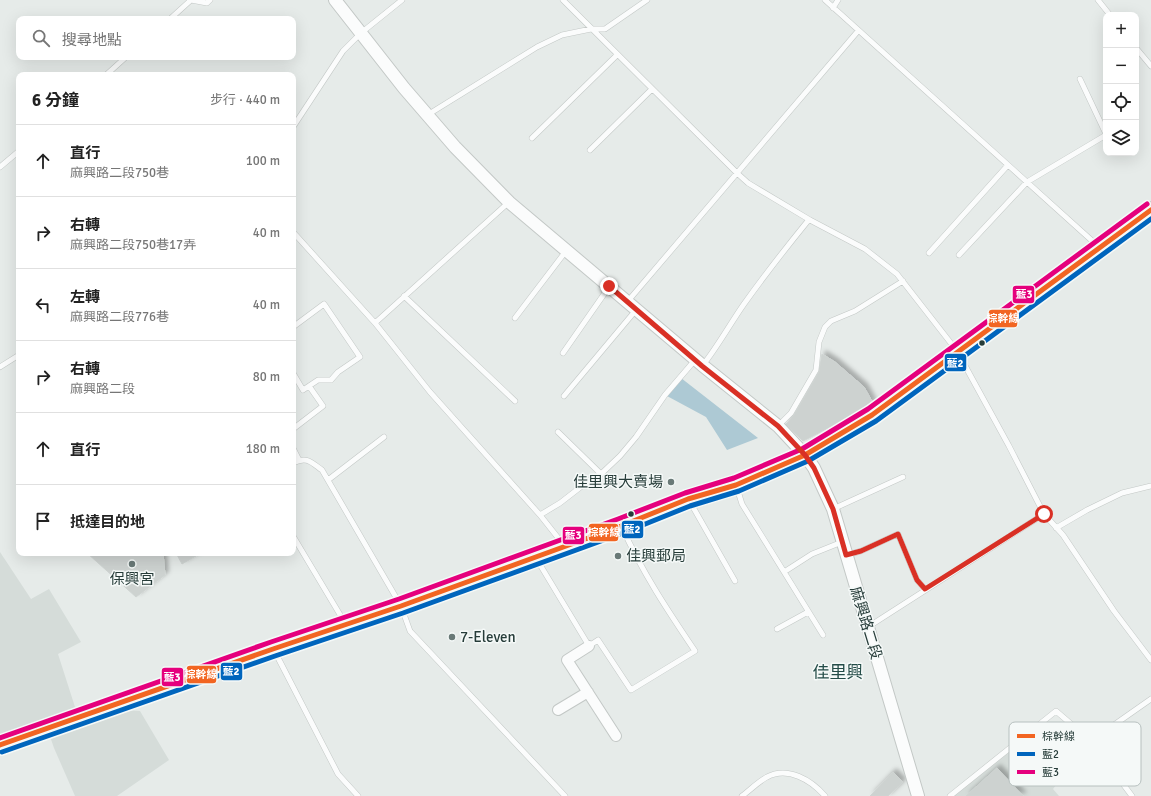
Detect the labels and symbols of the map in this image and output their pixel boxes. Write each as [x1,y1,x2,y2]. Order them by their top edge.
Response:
route end [600,277,618,295]
line badge: 藍3 [1012,285,1035,304]
text: 藍3 [1016,288,1033,301]
line badge: 棕幹線 [988,309,1018,328]
text: 棕幹線 [987,312,1020,325]
unlabelled marker [977,338,987,348]
line badge: 藍2 [944,353,967,372]
text: 藍2 [947,357,964,370]
place label: 佳里興大賣場 [573,473,663,491]
marker: 佳里興大賣場 [666,477,676,487]
route start [1035,505,1053,523]
unlabelled marker [626,509,636,519]
line badge: 藍2 [621,520,644,539]
line badge: 棕幹線 [588,523,619,542]
text: 藍2 [624,523,641,536]
line badge: 藍3 [562,526,585,545]
text: 棕幹線 [588,526,621,539]
text: 藍3 [565,529,582,542]
place label: 佳興郵局 [626,547,686,565]
marker: 佳興郵局 [613,551,623,561]
marker: 保興宮 [127,559,137,569]
place label: 保興宮 [109,570,155,588]
street label: 麻興路二段 [846,584,886,662]
place label: 7-Eleven [460,628,516,646]
marker: 7-Eleven [447,632,457,642]
line badge: 藍2 [220,662,243,681]
district label: 佳里興 [813,662,864,683]
line badge: 棕幹線 [186,665,217,684]
text: 藍2 [223,665,240,678]
line badge: 藍3 [161,667,184,687]
text: 棕幹線 [185,668,218,681]
text: 藍3 [164,671,181,684]
legend [1009,722,1141,786]
text: 棕幹線 [1042,730,1075,743]
text: 藍2 [1042,748,1059,761]
text: 藍3 [1042,766,1059,779]

